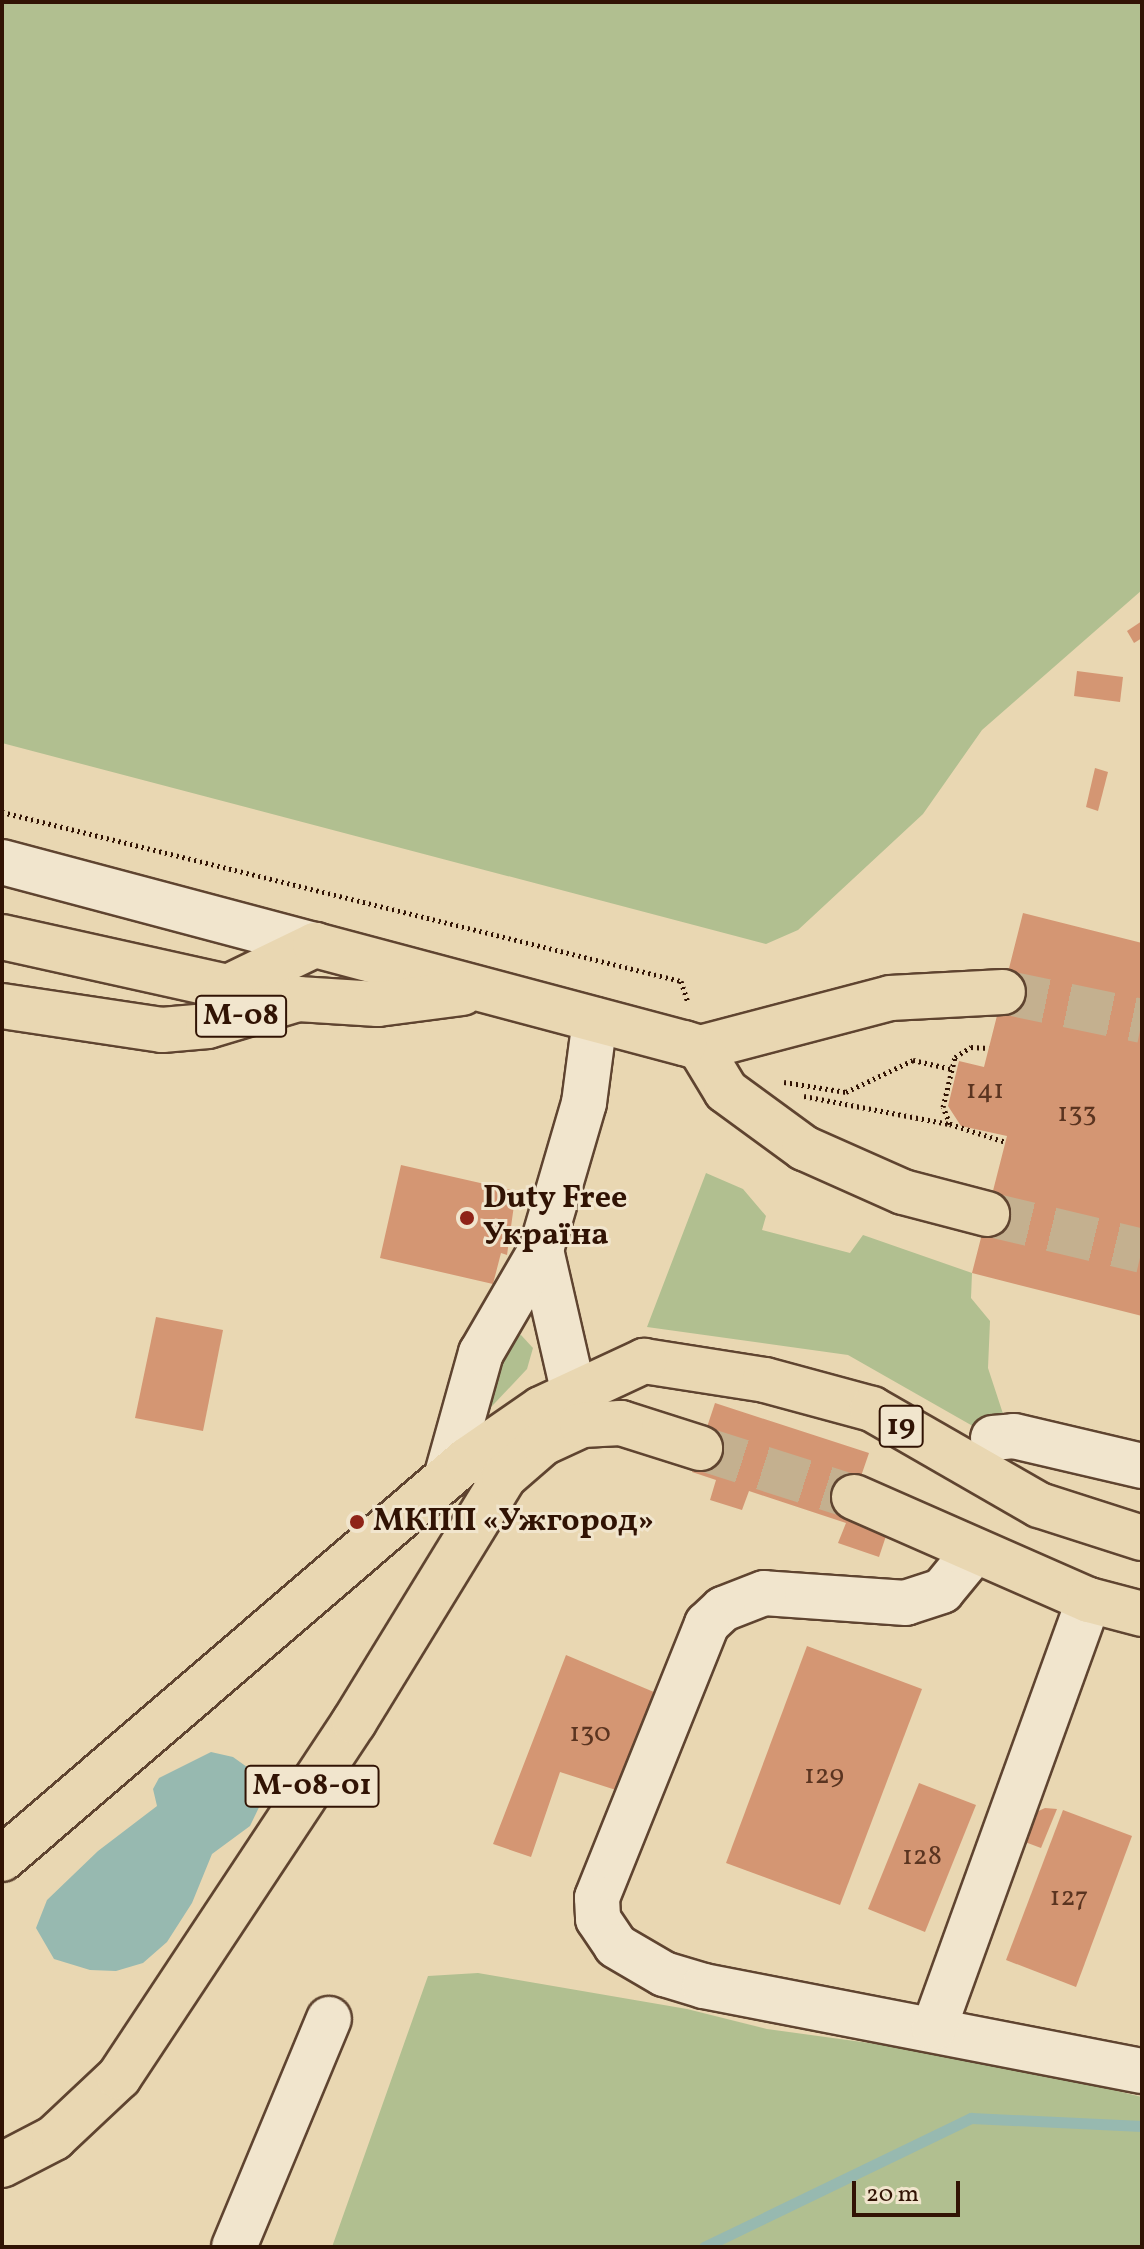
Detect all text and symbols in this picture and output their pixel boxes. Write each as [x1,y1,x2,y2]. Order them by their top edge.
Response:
road number: М-08 [195,990,287,1042]
house number: 141 [966,1074,1004,1108]
house number: 133 [1057,1097,1097,1131]
place label: Duty Free Україна [483,1181,628,1256]
marker: Duty Free Україна [458,1209,476,1227]
road number: 19 [877,1400,925,1452]
place label: МКПП «Ужгород» [373,1503,654,1541]
marker: МКПП «Ужгород» [348,1513,366,1531]
house number: 130 [569,1717,611,1751]
house number: 129 [804,1759,844,1793]
road number: М-08-01 [244,1760,380,1812]
house number: 128 [902,1840,942,1874]
house number: 127 [1050,1881,1088,1915]
scale bar [856,2165,964,2215]
text: 20 m [866,2178,919,2212]

